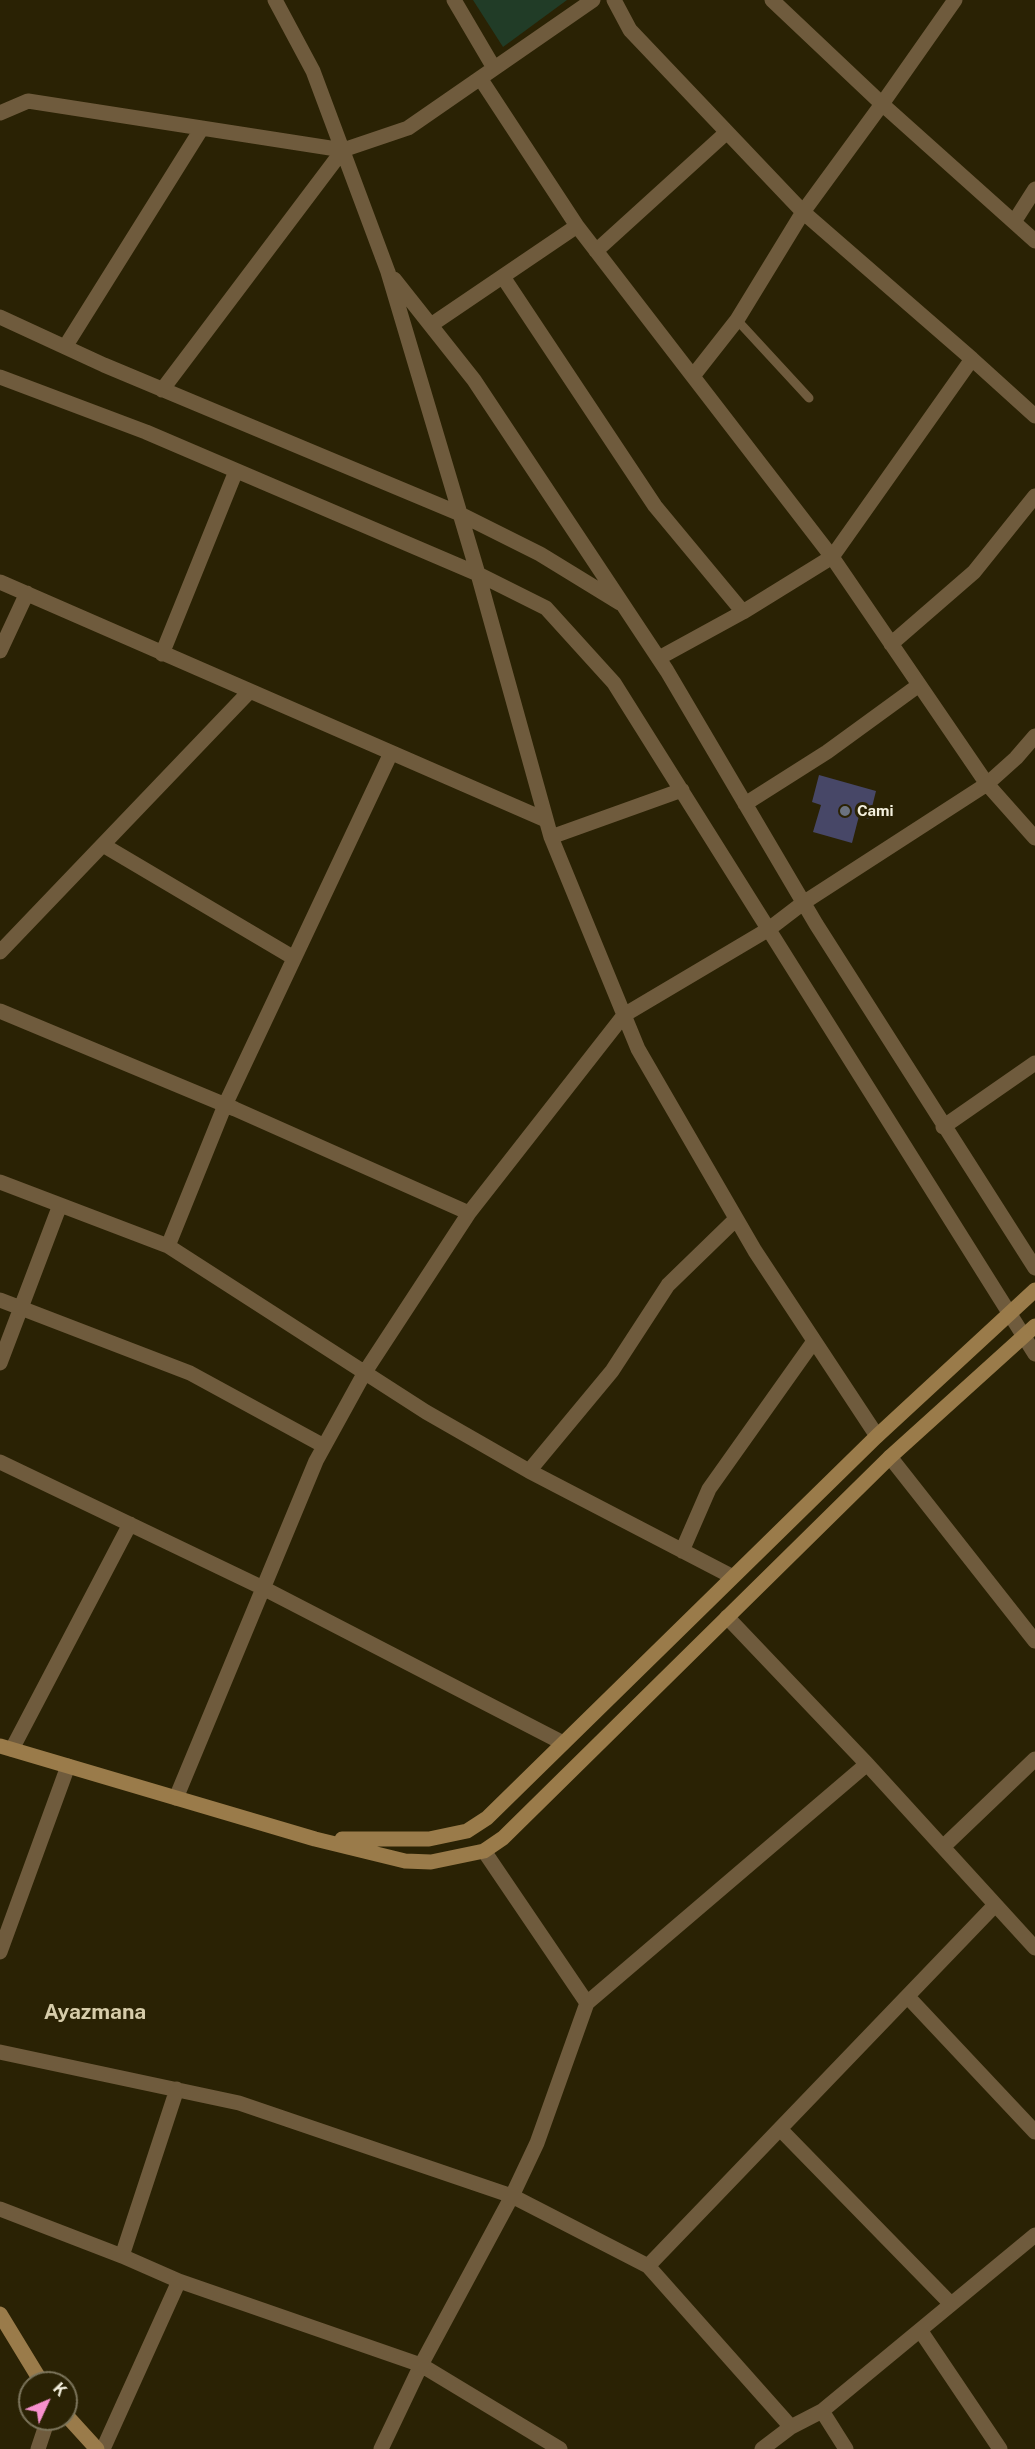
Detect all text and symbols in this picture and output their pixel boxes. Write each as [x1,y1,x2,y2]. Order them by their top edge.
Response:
place label: Cami [857,802,893,820]
marker: Cami [838,804,852,818]
district label: Ayazmana [44,2000,146,2026]
north arrow [18,2371,78,2431]
text: K [49,2379,71,2400]

